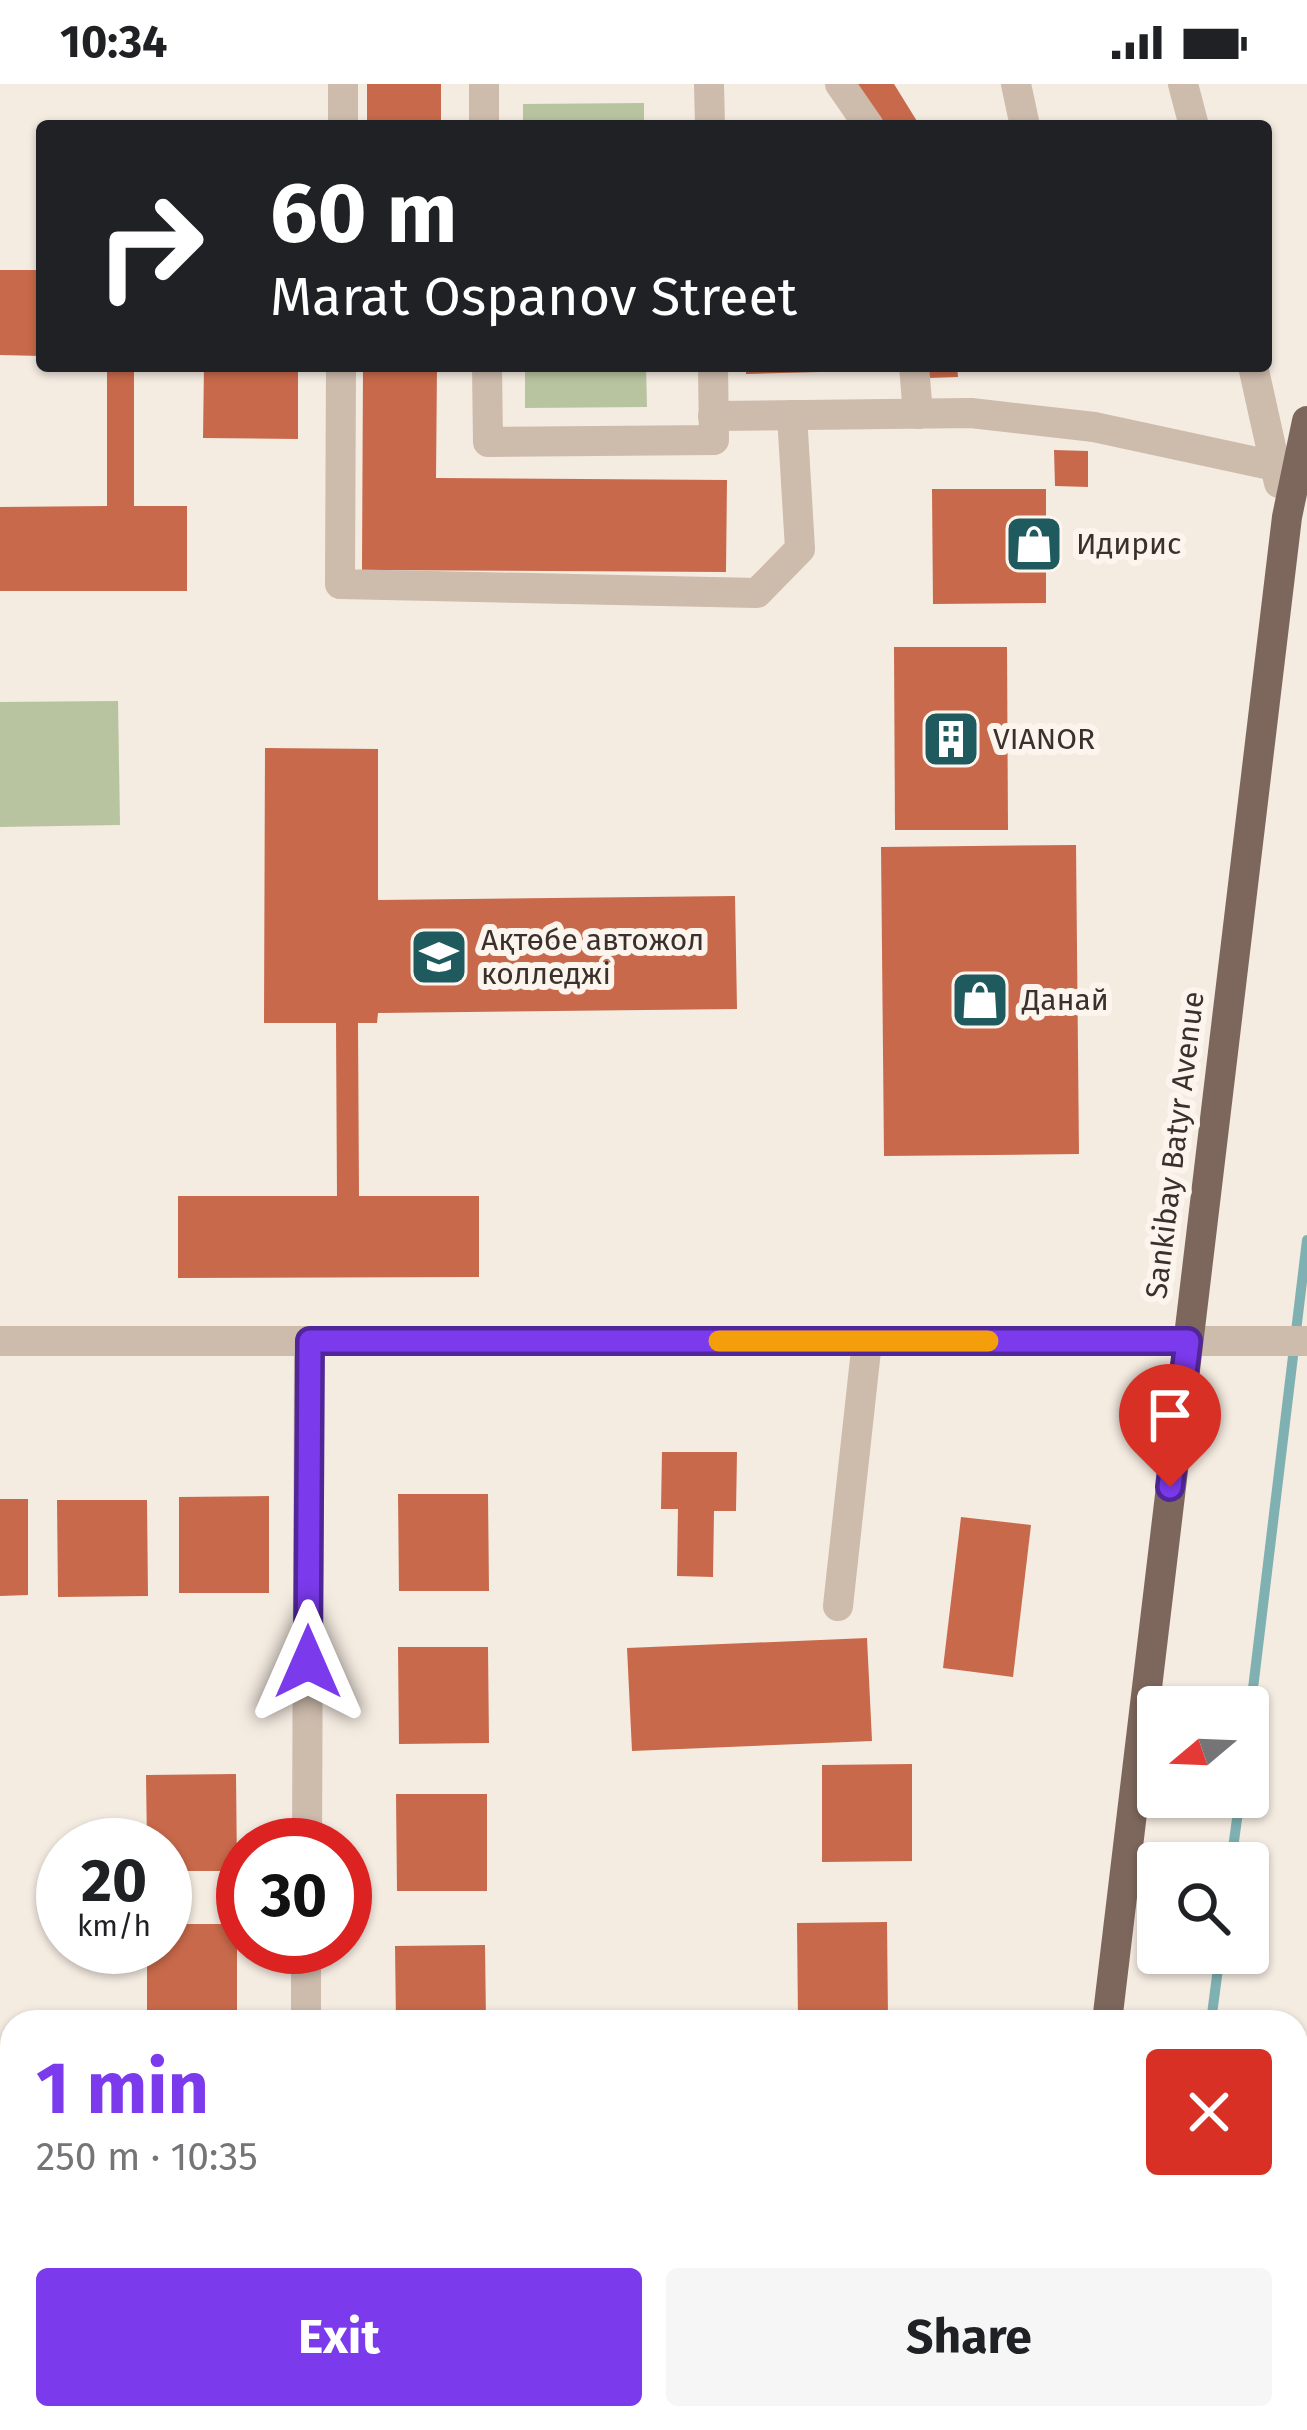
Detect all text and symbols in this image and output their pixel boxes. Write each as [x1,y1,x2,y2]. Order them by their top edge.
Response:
text: 10:34 [60,15,167,69]
text: 60 m [270,163,457,264]
icon: right [72,168,228,324]
text: Marat Ospanov Street [270,265,797,329]
shop icon: Идирис [1003,513,1065,575]
place label: Идирис [1076,526,1181,562]
building icon: VIANOR [920,708,982,770]
place label: VIANOR [993,721,1095,757]
place label: Ақтөбе автожол колледжі [481,922,704,992]
school or university icon: Ақтөбе автожол колледжі [408,926,470,988]
shop icon: Данай [949,969,1011,1031]
place label: Данай [1021,982,1109,1018]
street label: Sankibay Batyr Avenue [1138,989,1212,1301]
pin [1119,1364,1221,1487]
icon: arrive [1137,1382,1203,1448]
position arrow [245,1599,371,1725]
north arrow [1137,1686,1269,1818]
map controls [1137,1686,1269,1974]
speed limit sign: 30 [216,1818,372,1974]
button: search [1137,1842,1269,1974]
text: 20 [81,1845,147,1917]
text: km/h [77,1908,151,1944]
text: 1 min [36,2046,209,2132]
button: close [1146,2049,1272,2175]
text: 250 m · 10:35 [36,2134,258,2180]
button: Exit [36,2268,642,2406]
button: Share [666,2268,1272,2406]

